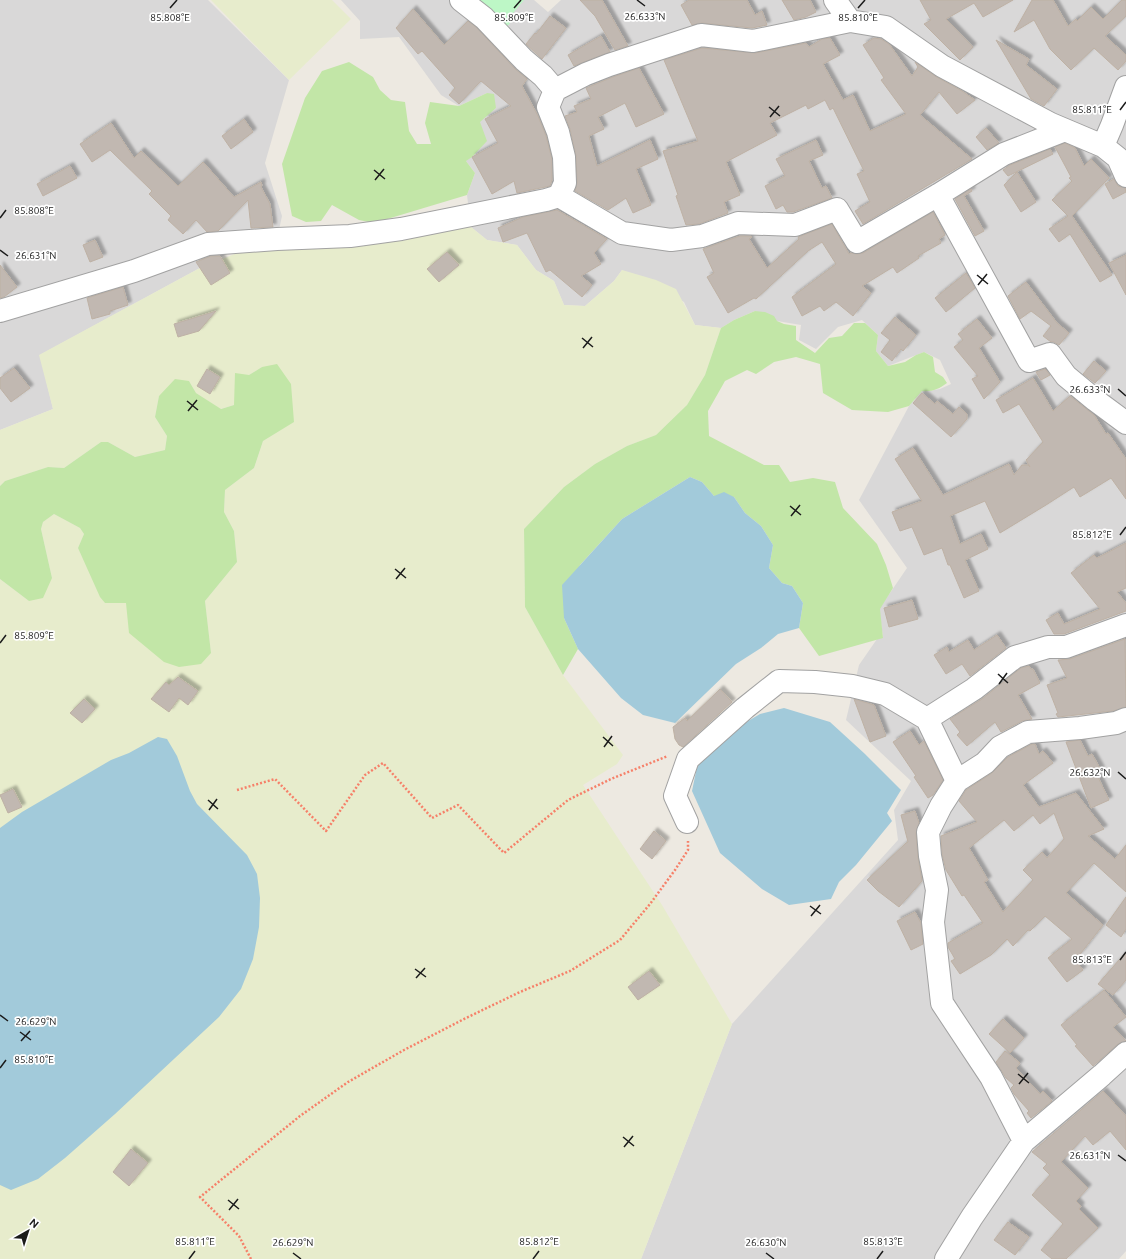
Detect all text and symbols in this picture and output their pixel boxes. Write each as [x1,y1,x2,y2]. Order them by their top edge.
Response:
text: 26.633°N [624,11,666,22]
text: 85.808°E [150,12,190,23]
text: 85.809°E [494,12,534,23]
text: 85.810°E [838,12,878,23]
text: 85.811°E [1072,104,1112,115]
text: 85.808°E [14,205,54,216]
text: 26.631°N [15,250,57,261]
text: 26.633°N [1069,384,1111,395]
text: 85.812°E [1072,529,1112,540]
text: 85.809°E [14,630,54,641]
text: 26.632°N [1069,767,1111,778]
text: 85.813°E [1072,954,1112,965]
text: 26.629°N [15,1016,57,1027]
text: 85.810°E [14,1054,54,1065]
text: 26.631°N [1069,1150,1111,1161]
north arrow [8,1211,48,1251]
text: N [27,1216,41,1230]
text: 85.811°E [175,1236,215,1247]
text: 85.812°E [519,1236,559,1247]
text: 85.813°E [863,1236,903,1247]
text: 26.629°N [272,1237,314,1248]
text: 26.630°N [745,1237,787,1248]

